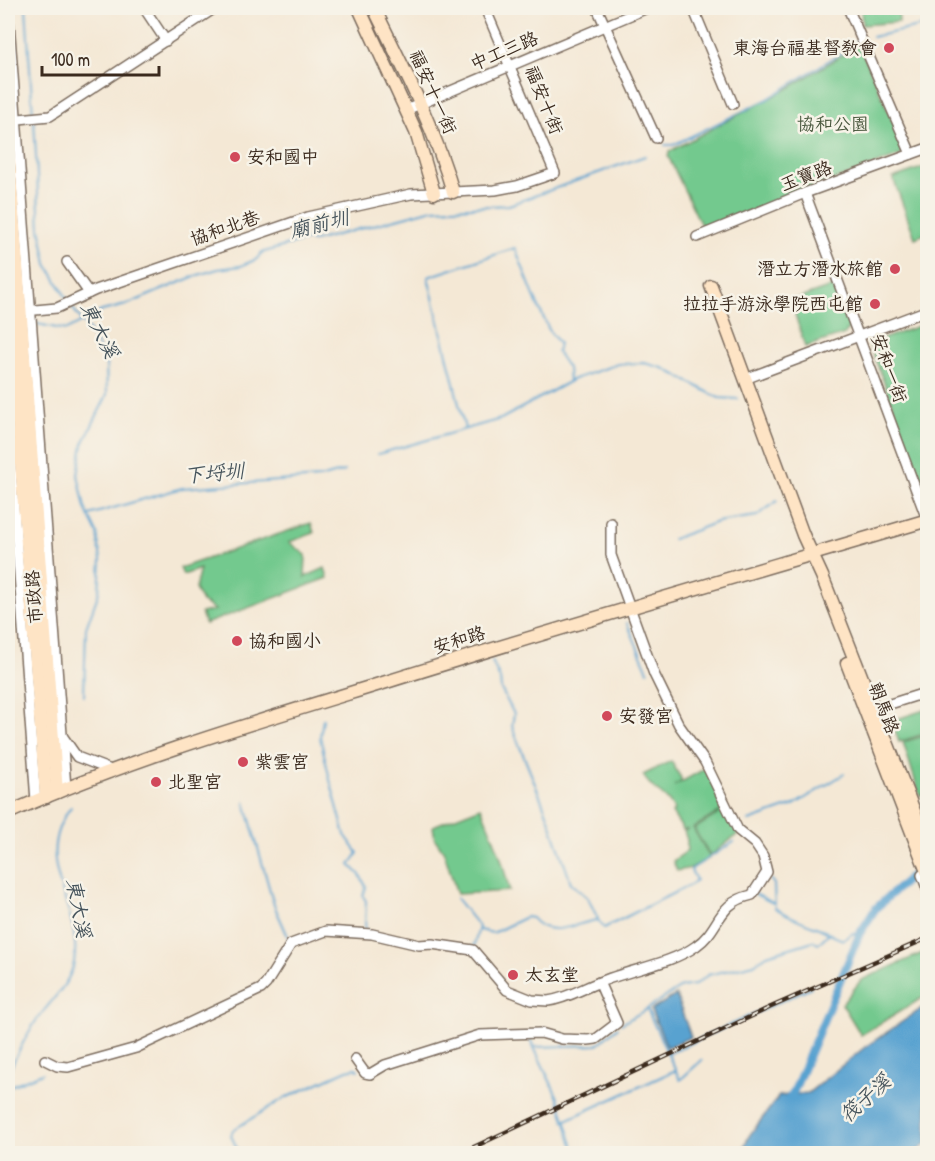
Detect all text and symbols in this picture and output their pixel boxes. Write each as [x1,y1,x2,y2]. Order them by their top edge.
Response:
street label: 中工三路 [466,25,542,76]
place label: 東海台福基督教會 [733,35,877,60]
scale bar [42,39,159,77]
marker: 東海台福基督教會 [882,41,896,55]
street label: 福安十一街 [404,46,463,138]
text: 100 m [51,47,90,72]
street label: 福安十街 [519,62,570,138]
park label: 協和公園 [797,111,869,136]
place label: 安和國中 [247,144,319,169]
marker: 安和國中 [228,150,242,164]
street label: 玉寶路 [776,154,836,197]
water label: 廟前圳 [287,203,353,244]
street label: 協和北巷 [187,204,263,251]
place label: 潛立方潛水旅館 [757,256,883,281]
marker: 潛立方潛水旅館 [888,262,902,276]
place label: 拉拉手游泳學院西屯館 [683,291,863,316]
water label: 東大溪 [75,297,127,364]
marker: 拉拉手游泳學院西屯館 [868,297,882,311]
street label: 安和一街 [865,330,914,406]
water label: 下埒圳 [183,456,247,489]
street label: 市政路 [19,569,48,625]
street label: 安和路 [429,620,488,659]
place label: 協和國小 [249,628,321,653]
marker: 協和國小 [230,634,244,648]
street label: 朝馬路 [863,678,906,738]
place label: 安發宮 [619,703,673,728]
marker: 安發宮 [600,709,614,723]
place label: 紫雲宮 [255,749,309,774]
marker: 紫雲宮 [236,755,250,769]
place label: 北聖宮 [168,769,222,794]
marker: 北聖宮 [149,775,163,789]
water label: 東大溪 [61,876,99,941]
place label: 太玄堂 [525,962,579,987]
marker: 太玄堂 [506,968,520,982]
water label: 筏子溪 [833,1067,897,1128]

